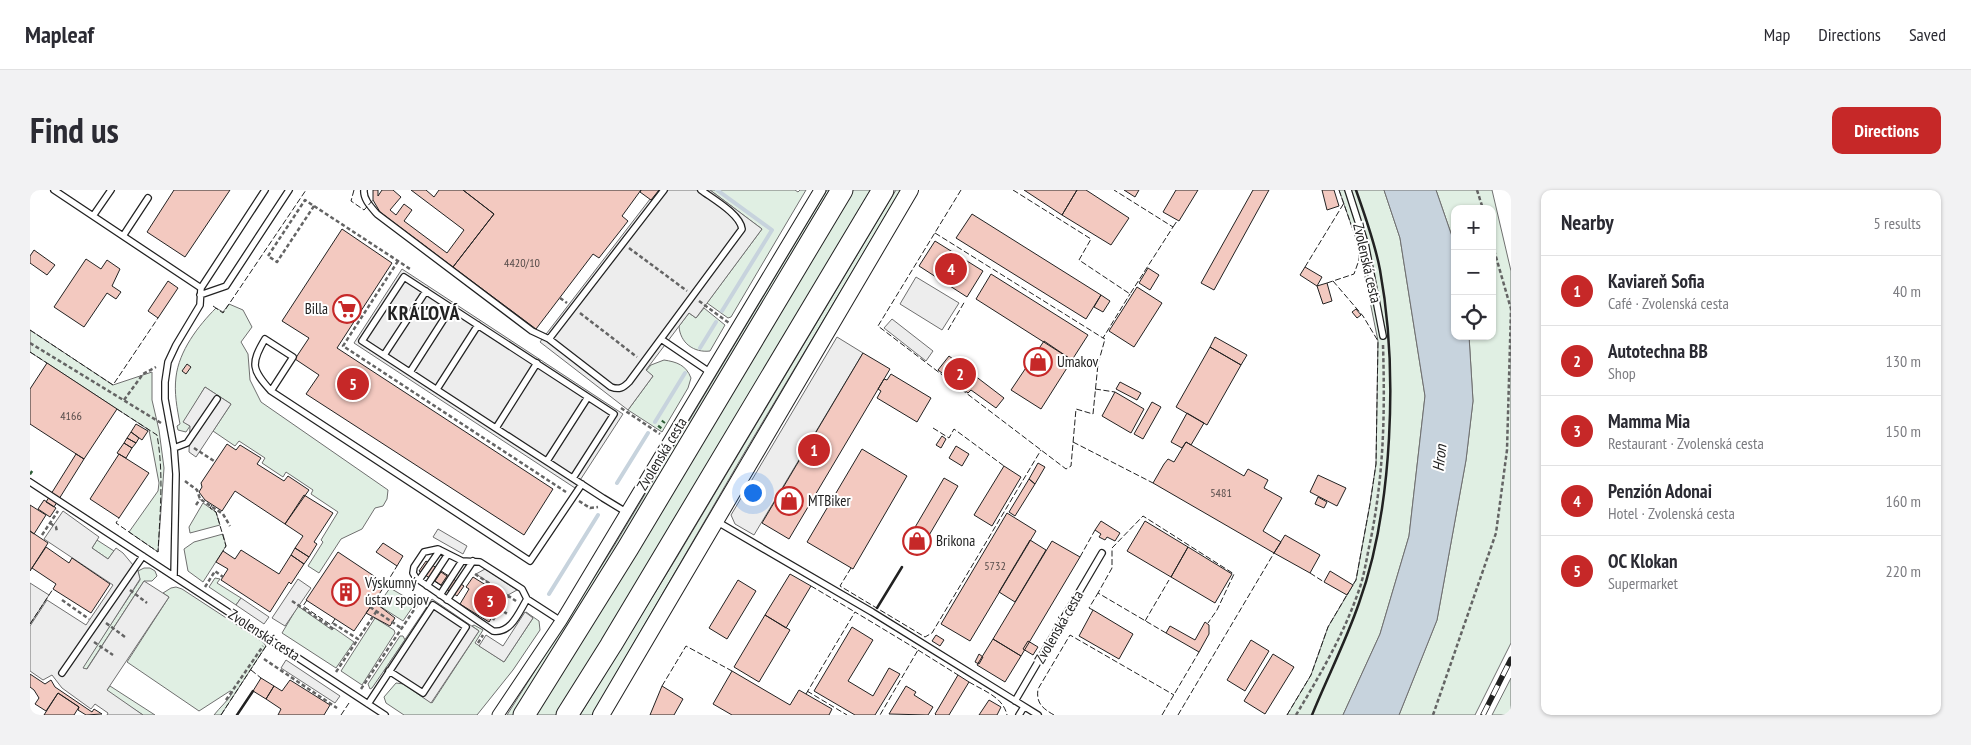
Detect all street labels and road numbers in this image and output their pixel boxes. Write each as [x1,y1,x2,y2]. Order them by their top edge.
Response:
street label: Zvolenská cesta [1349,221,1386,305]
street label: Zvolenská cesta [632,414,691,494]
street label: Zvolenská cesta [1030,587,1087,667]
street label: Zvolenská cesta [225,604,304,665]

